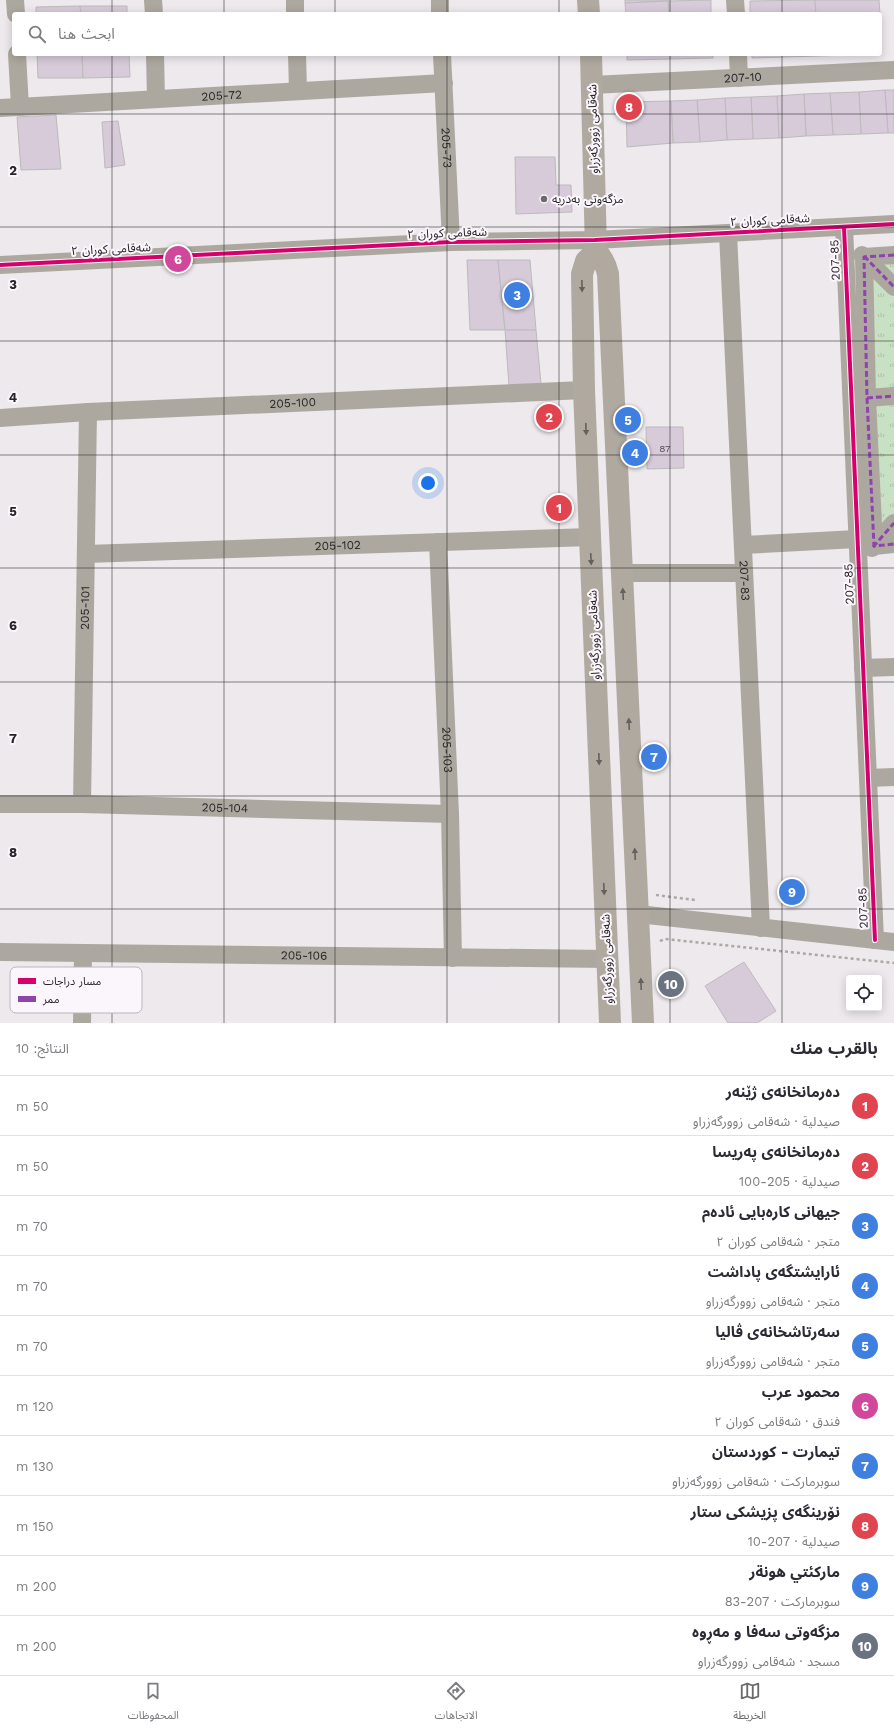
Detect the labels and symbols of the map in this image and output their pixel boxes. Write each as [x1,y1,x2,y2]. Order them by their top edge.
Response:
street label: 207-10 [723,70,762,85]
street label: شەقامی زوورگەزراو [585,84,601,174]
street label: 205-72 [201,87,242,104]
pin: 8 [616,92,642,122]
street label: 205-73 [439,127,454,169]
text: 2 [9,163,17,178]
place label: مزگه‌وتی به‌دریه [552,192,623,206]
marker: مزگه‌وتی به‌دریه [539,194,549,204]
street label: شەقامی کوران ٢ [730,211,810,229]
street label: شەقامی کوران ٢ [407,225,487,241]
street label: 207-85 [827,239,843,281]
street label: شەقامی کوران ٢ [71,240,151,258]
pin: 6 [165,244,191,274]
text: 3 [9,277,17,292]
pin: 3 [504,280,530,310]
one-way arrow [579,280,586,292]
text: 4 [9,390,18,405]
street label: 205-100 [269,395,316,411]
pin: 2 [536,402,562,432]
pin: 5 [615,405,641,435]
one-way arrow [583,423,589,436]
pin: 4 [622,438,648,468]
house number: 87 [659,443,671,454]
your location [418,473,438,493]
pin: 1 [546,493,572,523]
text: 5 [9,504,17,519]
street label: 205-102 [315,538,361,553]
one-way arrow [588,553,594,566]
street label: 207-83 [737,560,752,601]
street label: 207-85 [841,563,857,605]
street label: 205-101 [78,586,92,630]
one-way arrow [619,588,626,600]
street label: شەقامی زوورگەزراو [585,590,603,680]
text: 6 [9,618,17,633]
one-way arrow [626,717,632,730]
street label: 205-103 [439,727,455,773]
text: 7 [9,731,17,746]
pin: 7 [641,742,667,772]
one-way arrow [596,753,603,765]
street label: 205-104 [201,800,248,816]
text: 8 [9,845,17,860]
one-way arrow [632,848,639,860]
pin: 9 [779,877,805,907]
one-way arrow [601,883,608,895]
street label: 207-85 [855,887,871,929]
street label: شەقامی زوورگەزراو [598,914,616,1004]
street label: 205-106 [281,948,327,963]
legend [10,967,142,1013]
pin: 10 [658,969,684,999]
text: مسار دراجات [43,975,102,988]
one-way arrow [638,978,645,990]
text: ممر [42,993,60,1006]

